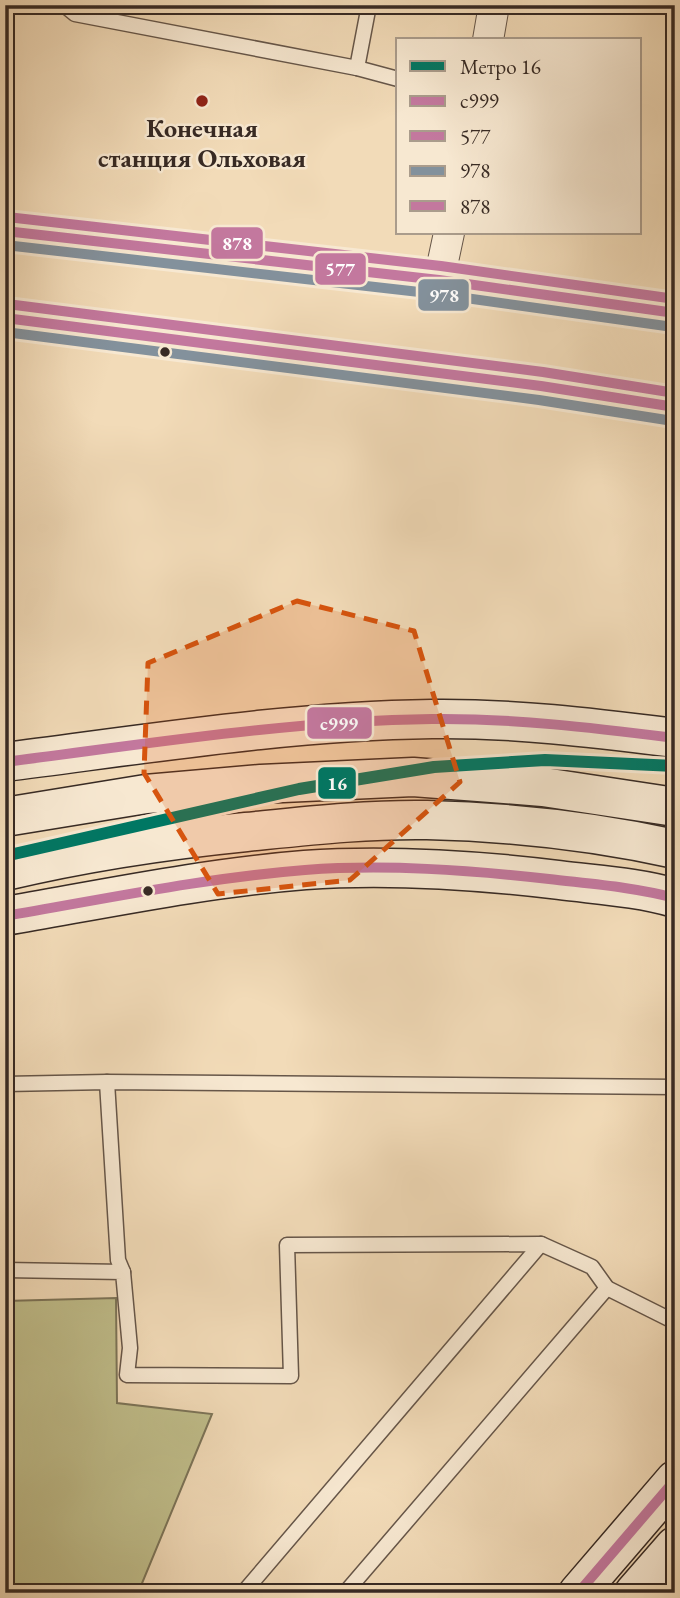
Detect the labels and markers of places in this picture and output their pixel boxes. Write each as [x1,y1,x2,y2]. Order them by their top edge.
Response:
marker: Конечная станция Ольховая [194,93,210,109]
place label: Конечная станция Ольховая [98,111,306,175]
unlabelled marker [158,345,172,359]
unlabelled marker [141,884,155,898]

